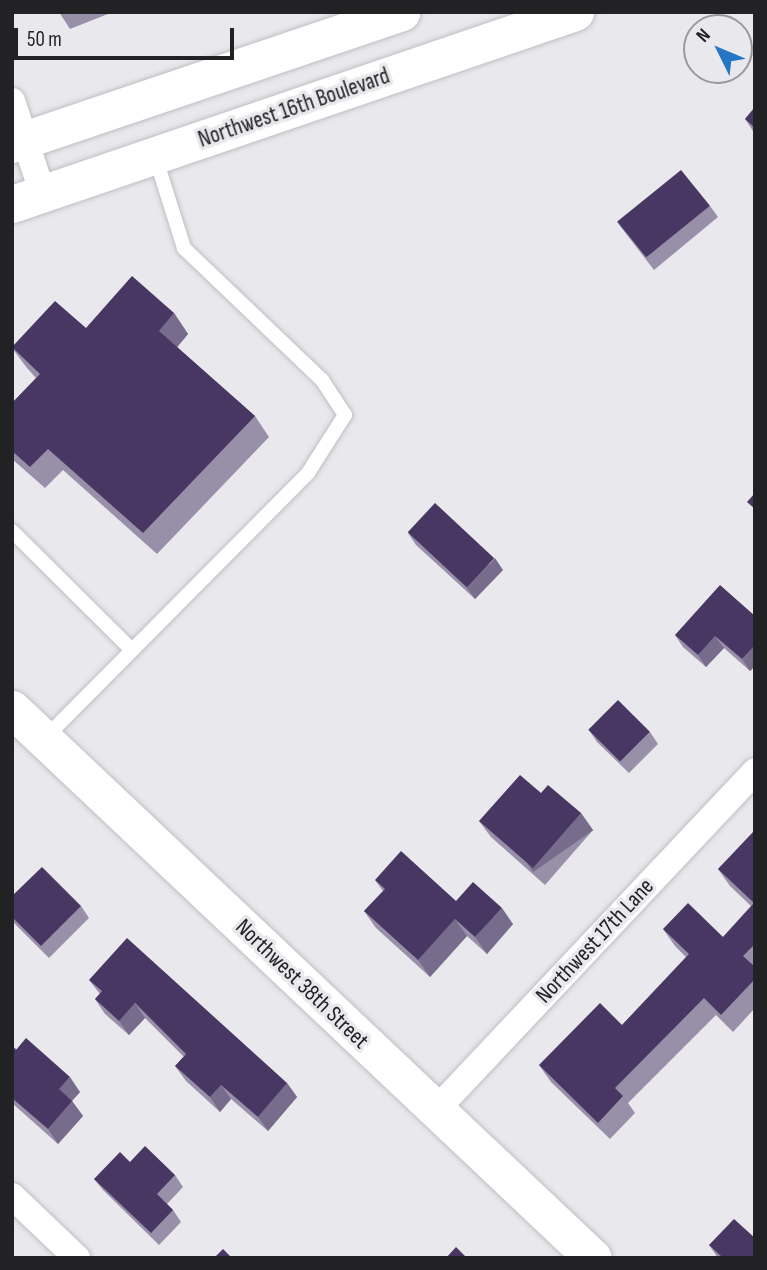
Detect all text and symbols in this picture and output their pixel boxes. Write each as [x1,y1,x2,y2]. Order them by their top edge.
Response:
scale bar [18,14,238,58]
north arrow [683,14,753,84]
text: N [692,24,716,47]
text: 50 m [27,27,62,52]
street label: Northwest 16th Boulevard [195,62,393,154]
street label: Northwest 17th Lane [530,873,660,1009]
street label: Northwest 38th Street [230,913,374,1055]

